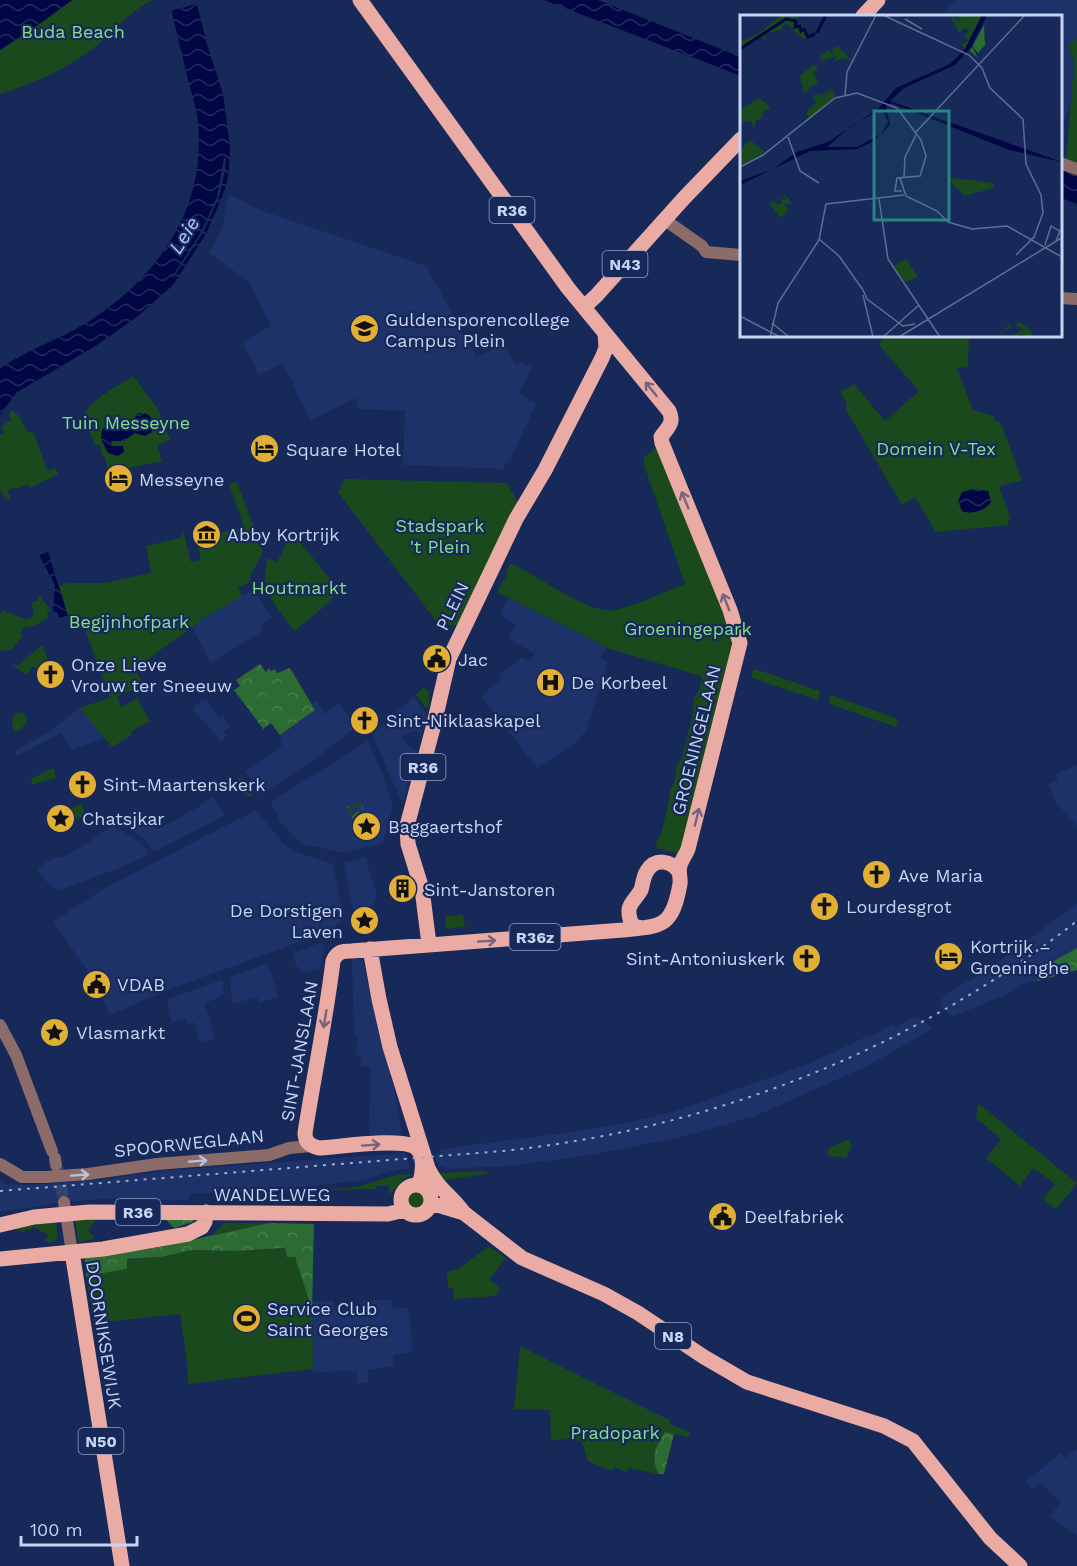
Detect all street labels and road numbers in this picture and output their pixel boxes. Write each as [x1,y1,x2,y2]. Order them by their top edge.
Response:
road number: R36 [490,197,534,223]
road number: N43 [602,251,648,277]
street label: PLEIN [431,578,473,634]
street label: GROENINGELAAN [667,663,725,817]
road number: R36 [400,754,446,780]
road number: R36z [510,924,560,950]
street label: SINT-JANSLAAN [276,979,322,1123]
street label: SPOORWEGLAAN [113,1125,265,1161]
street label: WANDELWEG [213,1184,331,1205]
road number: R36 [116,1199,160,1225]
street label: DOORNIKSEWIJK [82,1260,126,1411]
road number: N8 [655,1323,691,1349]
road number: N50 [78,1428,124,1454]

